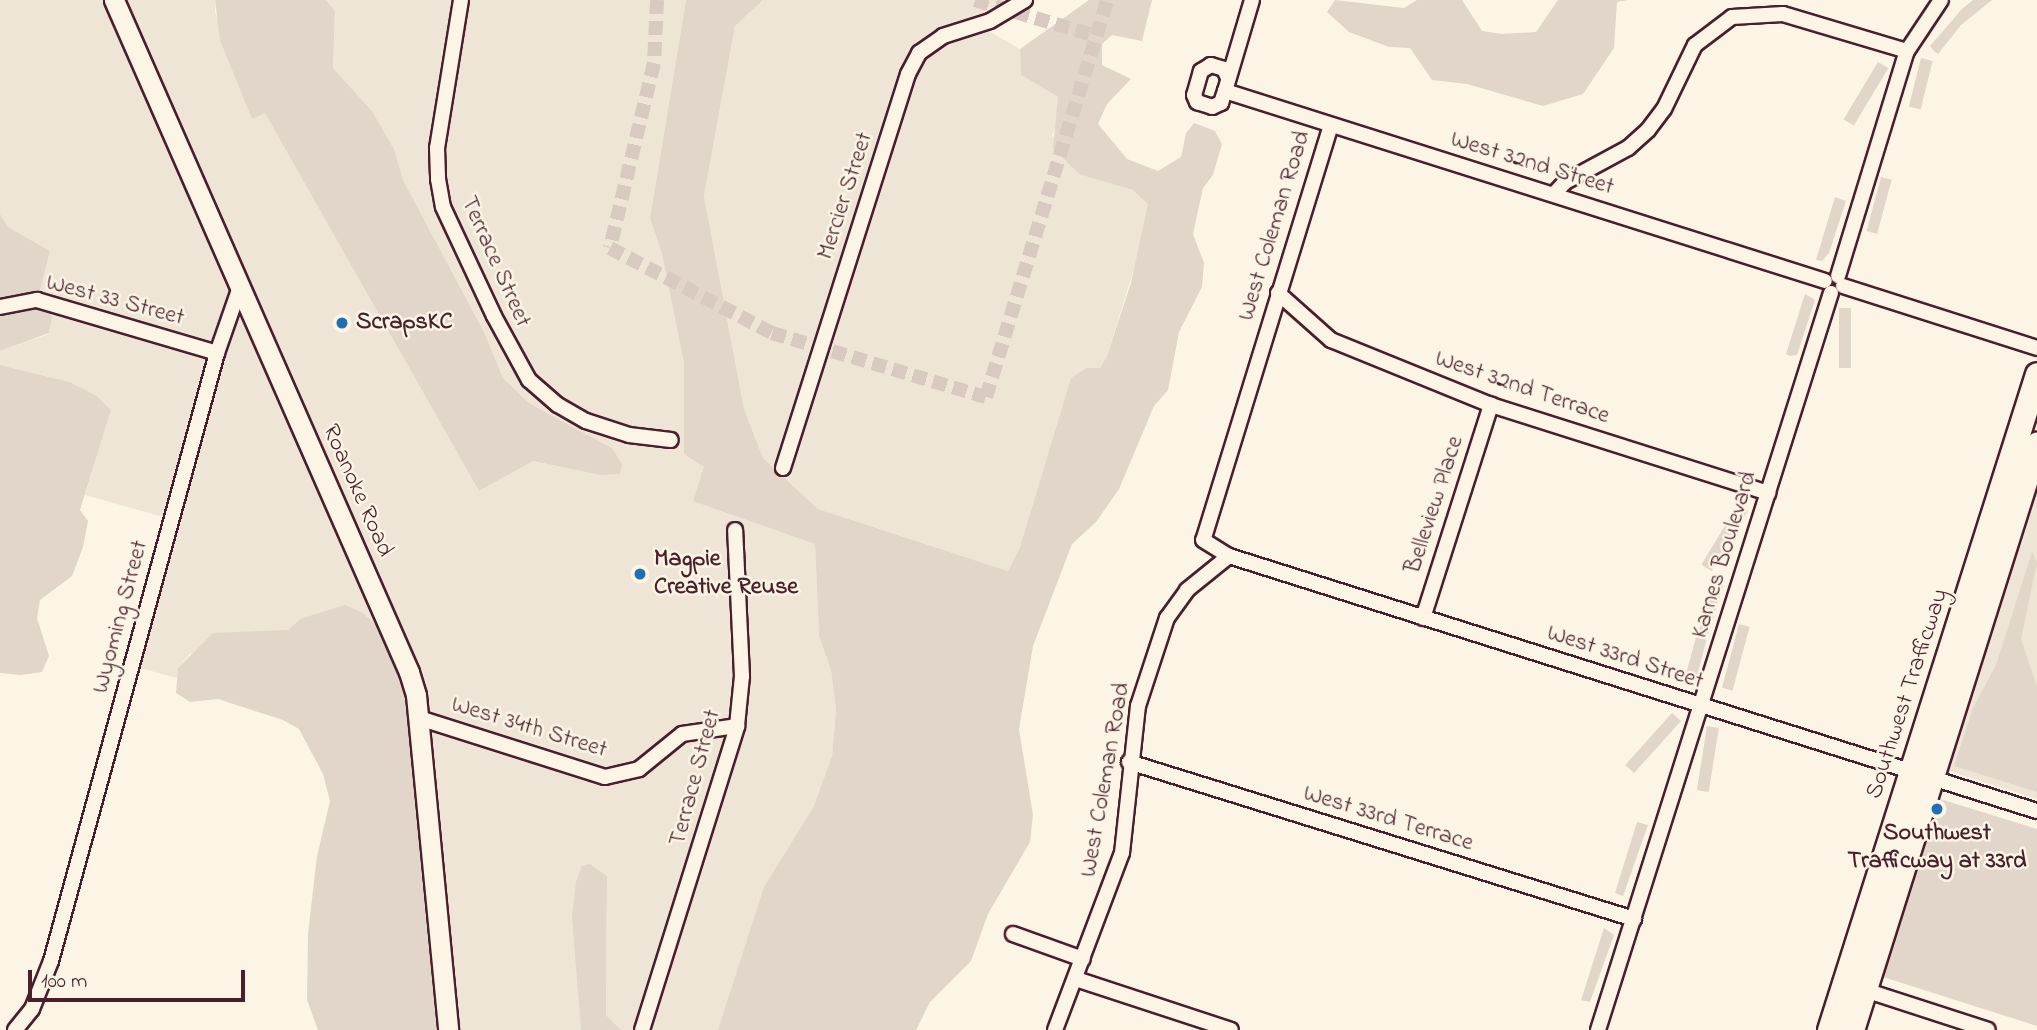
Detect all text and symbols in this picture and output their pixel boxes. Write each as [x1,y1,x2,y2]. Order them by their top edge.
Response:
street label: West 32nd Street [1447,125,1617,203]
street label: West Coleman Road [1232,128,1318,324]
street label: Mercier Street [812,129,880,263]
street label: Terrace Street [453,192,537,332]
street label: West 33 Street [43,269,187,333]
place label: ScrapsKC [356,309,453,337]
marker: ScrapsKC [334,315,350,331]
street label: West 32nd Terrace [1431,345,1613,431]
street label: Roanoke Road [315,420,399,562]
street label: Belleview Place [1399,433,1471,577]
street label: Karnes Boulevard [1686,468,1764,642]
street label: Wyoming Street [87,537,155,697]
place label: Magpie Creative Reuse [654,546,798,602]
marker: Magpie Creative Reuse [632,566,648,582]
street label: Southwest Trafficway [1860,585,1956,803]
street label: West 33rd Street [1543,619,1707,697]
street label: West Coleman Road [1075,681,1137,879]
street label: West 34th Street [448,691,610,765]
street label: Terrace Street [664,707,728,849]
street label: West 33rd Terrace [1300,779,1476,859]
marker: Southwest Trafficway at 33rd [1929,801,1945,817]
place label: Southwest Trafficway at 33rd [1847,820,2027,876]
scale bar [32,956,248,1000]
text: 100 m [41,967,87,997]

